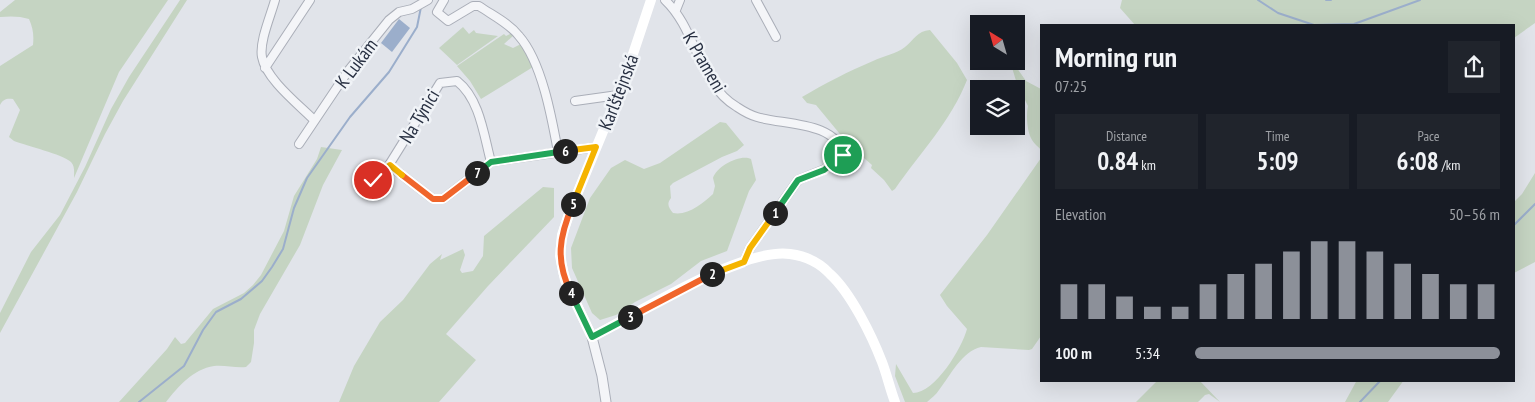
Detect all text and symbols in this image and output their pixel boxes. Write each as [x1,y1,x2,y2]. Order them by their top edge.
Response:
north arrow [970,15,1025,70]
map controls [970,15,1025,135]
street label: K Prameni [678,27,732,97]
street label: K Lukám [330,33,382,93]
text: Morning run [1055,38,1177,75]
button: share [1448,41,1500,93]
street label: Karlštejnská [593,51,643,133]
text: 07:25 [1055,76,1087,96]
button: layers [970,80,1025,135]
street label: Na Týnici [394,85,444,147]
text: Distance [1106,127,1147,145]
text: Time [1265,127,1290,145]
text: Pace [1417,127,1440,145]
pin [822,134,864,176]
pin: 6 [552,138,578,164]
icon: arrive [829,141,857,169]
text: 6 [562,142,569,160]
text: 0.84 [1097,145,1138,177]
text: 5:09 [1256,145,1299,177]
text: 6:08 [1397,145,1439,177]
text: km [1138,156,1156,174]
text: /km [1439,156,1460,174]
pin [352,159,394,201]
pin: 7 [464,160,490,186]
text: 7 [474,164,481,182]
icon: check [359,166,387,194]
pin: 5 [560,192,586,216]
text: 5 [570,195,577,213]
pin: 1 [762,200,788,226]
text: 1 [772,204,779,222]
text: Elevation [1055,204,1106,224]
text: 50–56 m [1449,204,1500,224]
pin: 2 [700,262,724,286]
text: 2 [709,265,716,283]
pin: 4 [558,280,584,306]
text: 4 [568,284,575,302]
pin: 3 [618,304,642,330]
text: 3 [627,308,634,326]
text: 100 m [1055,343,1092,363]
text: 5:34 [1135,343,1160,363]

